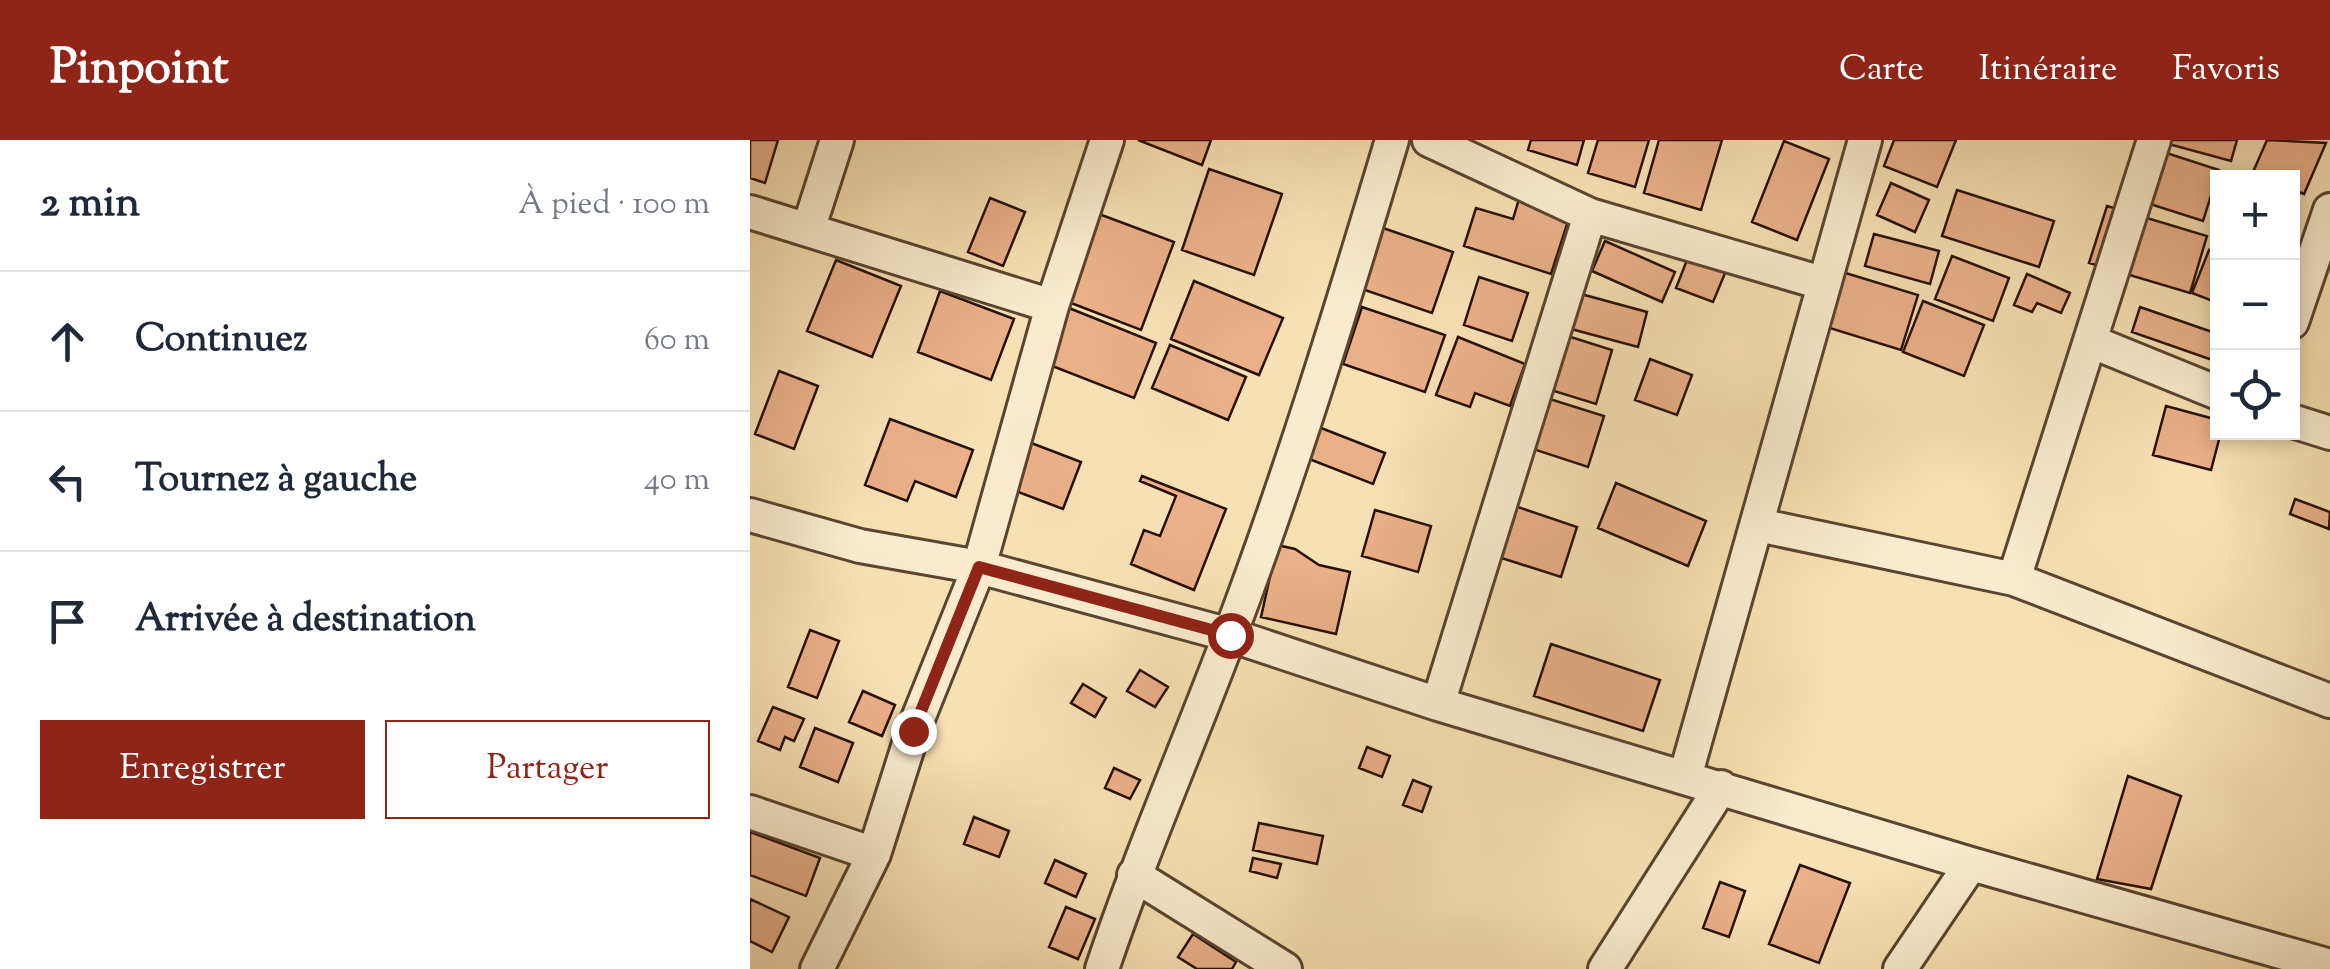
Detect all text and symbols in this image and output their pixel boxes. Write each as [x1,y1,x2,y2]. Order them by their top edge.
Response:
text: Pinpoint [50,36,229,105]
text: Carte [1839,45,1924,96]
text: Itinéraire [1979,45,2117,96]
text: Favoris [2172,45,2280,96]
map controls [2210,170,2300,440]
button: + [2210,170,2300,260]
text: 2 min [40,175,140,235]
text: À pied · 100 m [518,182,710,228]
button: − [2210,260,2300,350]
icon: ahead [40,314,95,369]
text: Continuez [135,314,307,368]
text: 60 m [644,318,710,364]
button: locate [2210,350,2300,440]
icon: left [40,454,95,509]
text: Tournez à gauche [135,454,417,508]
text: 40 m [644,458,710,504]
icon: arrive [40,594,95,649]
text: Arrivée à destination [135,594,476,648]
route start [1208,613,1254,659]
route end [891,709,937,755]
button: Enregistrer [40,720,365,819]
button: Partager [385,720,710,819]

